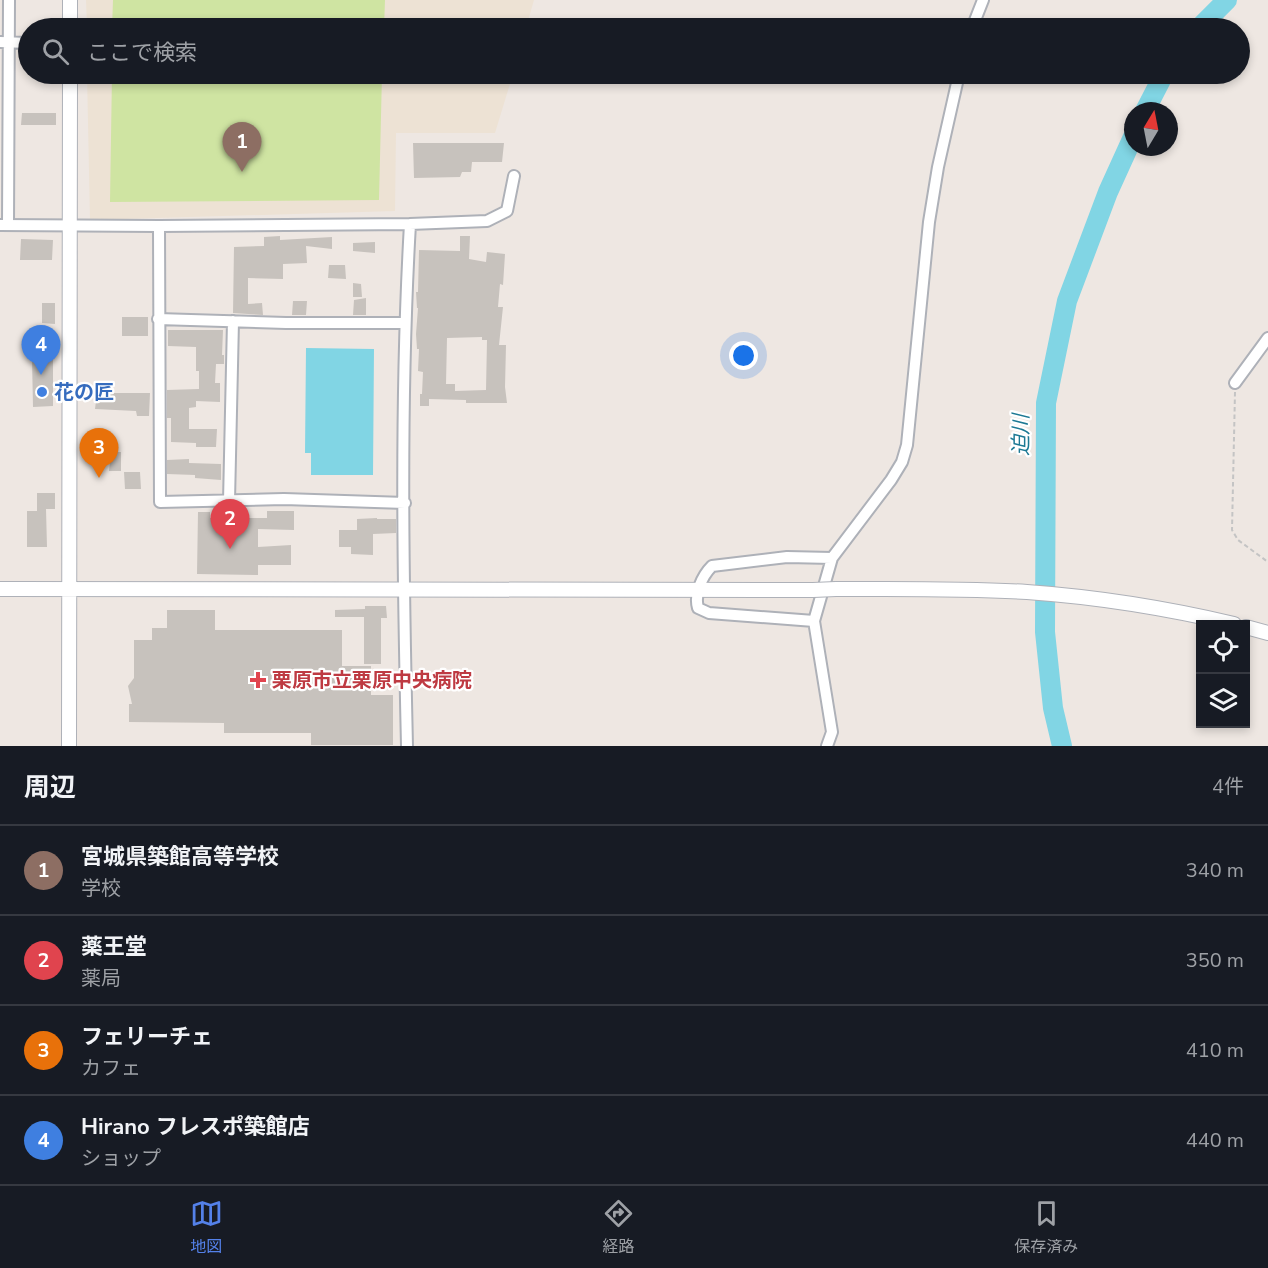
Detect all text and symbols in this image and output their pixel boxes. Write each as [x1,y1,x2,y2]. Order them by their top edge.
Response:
search box [18,18,1250,84]
icon: search [39,35,72,68]
text: ここで検索 [87,38,197,68]
north arrow [1124,102,1178,156]
pin: 1 [222,122,262,172]
pin: 4 [22,326,60,375]
your location [729,341,758,370]
place label: 花の匠 [54,379,114,406]
marker: 花の匠 [35,385,49,399]
water label: 迫川 [1007,412,1035,456]
pin: 3 [80,428,118,478]
pin: 2 [210,500,250,549]
map controls [1196,620,1250,728]
button: locate [1196,620,1250,674]
place label: 栗原市立栗原中央病院 [272,667,472,694]
marker: 栗原市立栗原中央病院 [249,671,267,689]
button: layers [1196,674,1250,728]
text: 周辺 [24,770,76,805]
text: 4件 [1212,773,1244,800]
text: 宮城県築館高等学校 [81,842,279,872]
text: 1 [38,857,50,884]
text: 340 m [1186,857,1244,884]
text: 学校 [81,875,121,902]
text: 薬王堂 [81,932,147,962]
text: 2 [38,947,50,974]
text: 350 m [1186,947,1244,974]
text: 薬局 [81,965,121,992]
text: フェリーチェ [81,1022,213,1052]
text: 3 [38,1037,50,1064]
text: 410 m [1186,1037,1244,1064]
text: カフェ [81,1055,141,1082]
text: Hirano フレスポ築館店 [81,1112,310,1142]
text: 4 [38,1127,50,1154]
text: 440 m [1186,1127,1244,1154]
text: ショップ [81,1145,161,1172]
tab: 地図 [190,1197,223,1258]
tab: 経路 [602,1197,635,1258]
tab: 保存済み [1014,1197,1078,1258]

